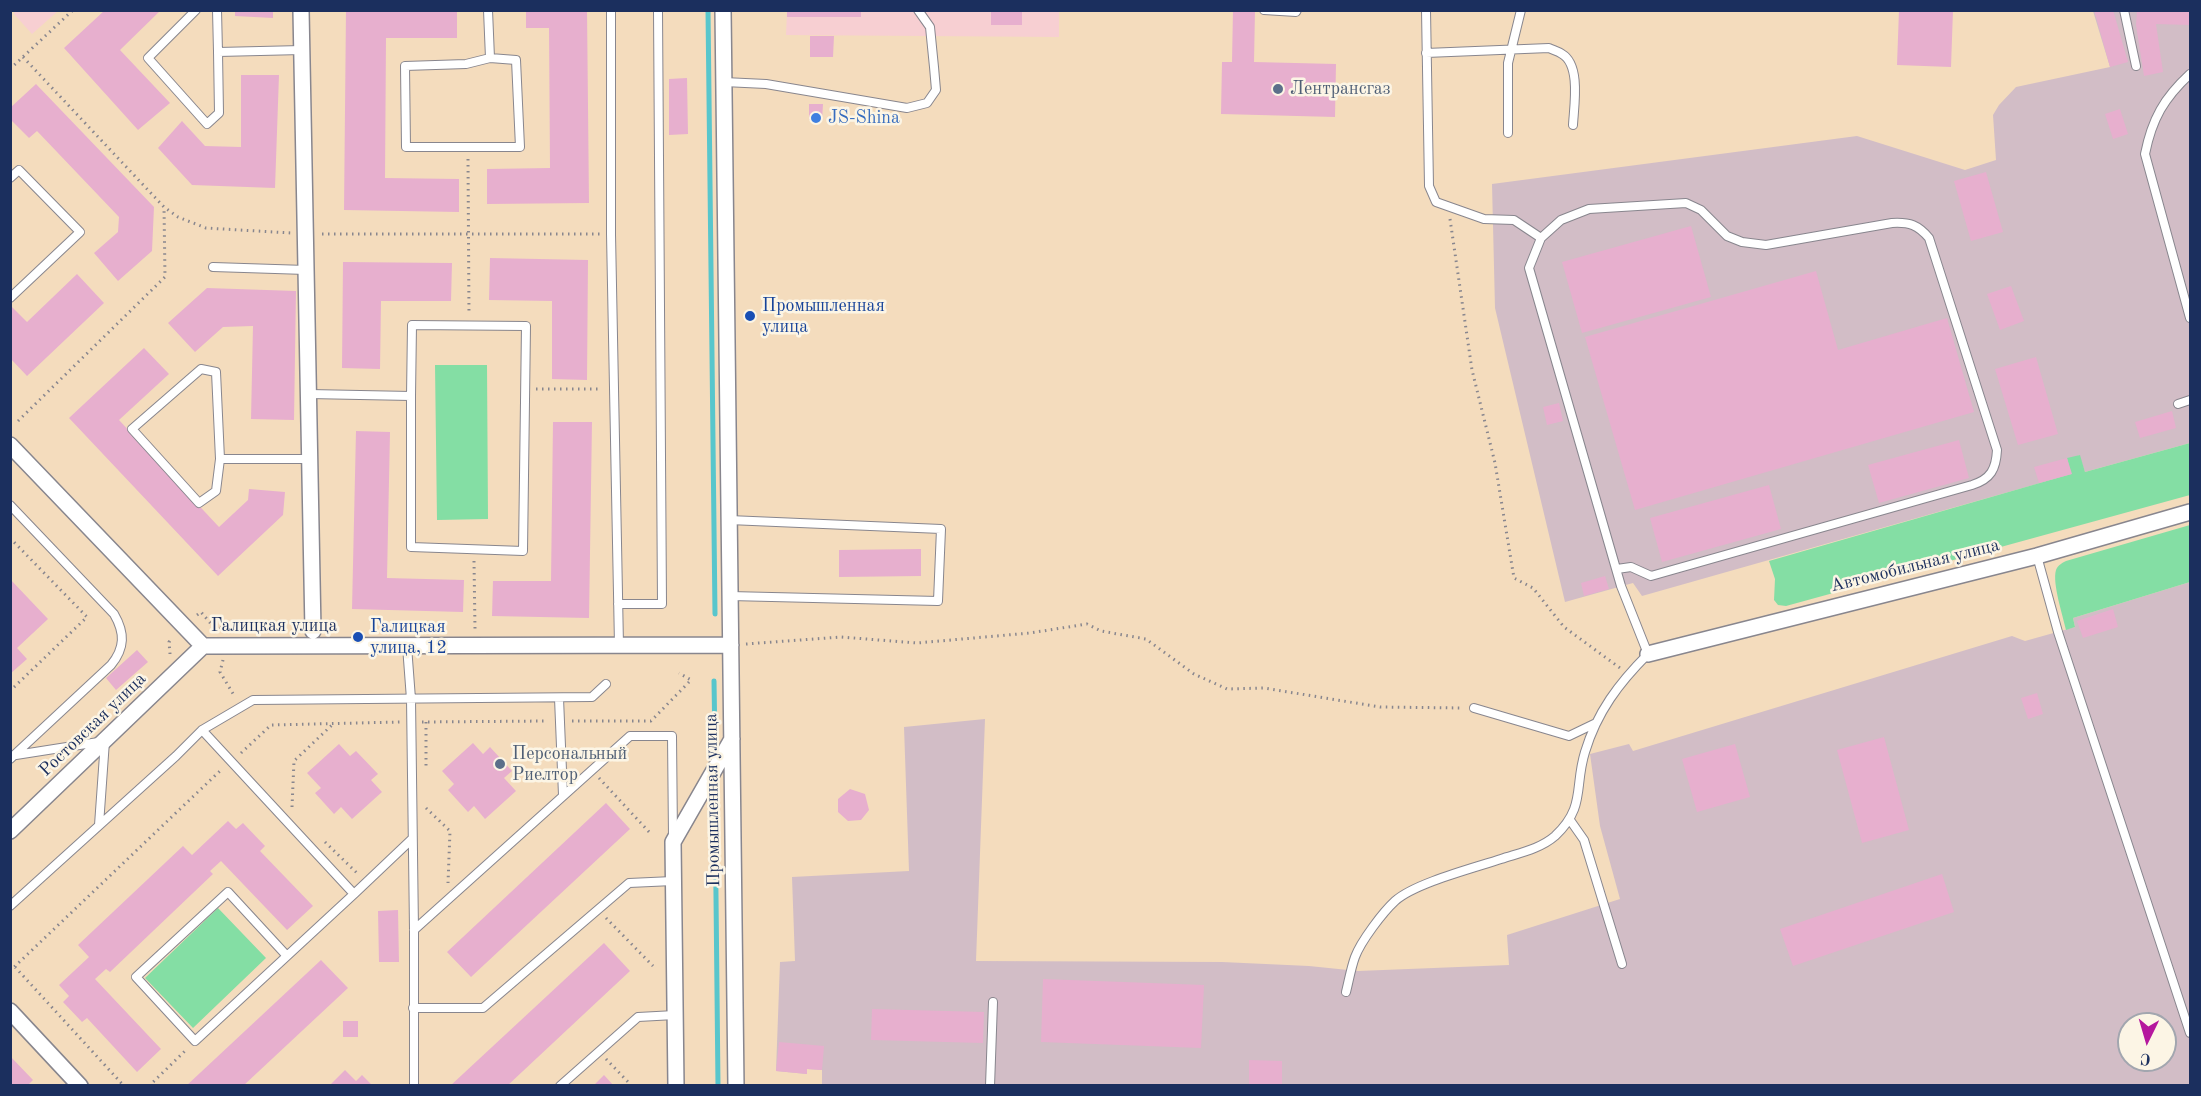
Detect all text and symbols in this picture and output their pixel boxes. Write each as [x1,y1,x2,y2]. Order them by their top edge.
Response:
place label: Лентрансгаз [1290,78,1391,100]
marker: Лентрансгаз [1271,82,1285,96]
place label: JS-Shina [828,107,900,129]
marker: JS-Shina [809,111,823,125]
place label: Промышленная улица [762,295,885,338]
marker: Промышленная улица [743,309,757,323]
street label: Автомобильная улица [1828,535,2002,597]
street label: Галицкая улица [211,615,337,637]
place label: Галицкая улица, 12 [370,616,447,658]
marker: Галицкая улица, 12 [351,630,365,644]
street label: Ростовская улица [35,669,151,781]
street label: Промышленная улица [701,713,725,887]
place label: Персональный Риелтор [512,743,627,786]
marker: Персональный Риелтор [493,757,507,771]
north arrow [2117,1012,2177,1072]
text: С [2140,1050,2152,1066]

